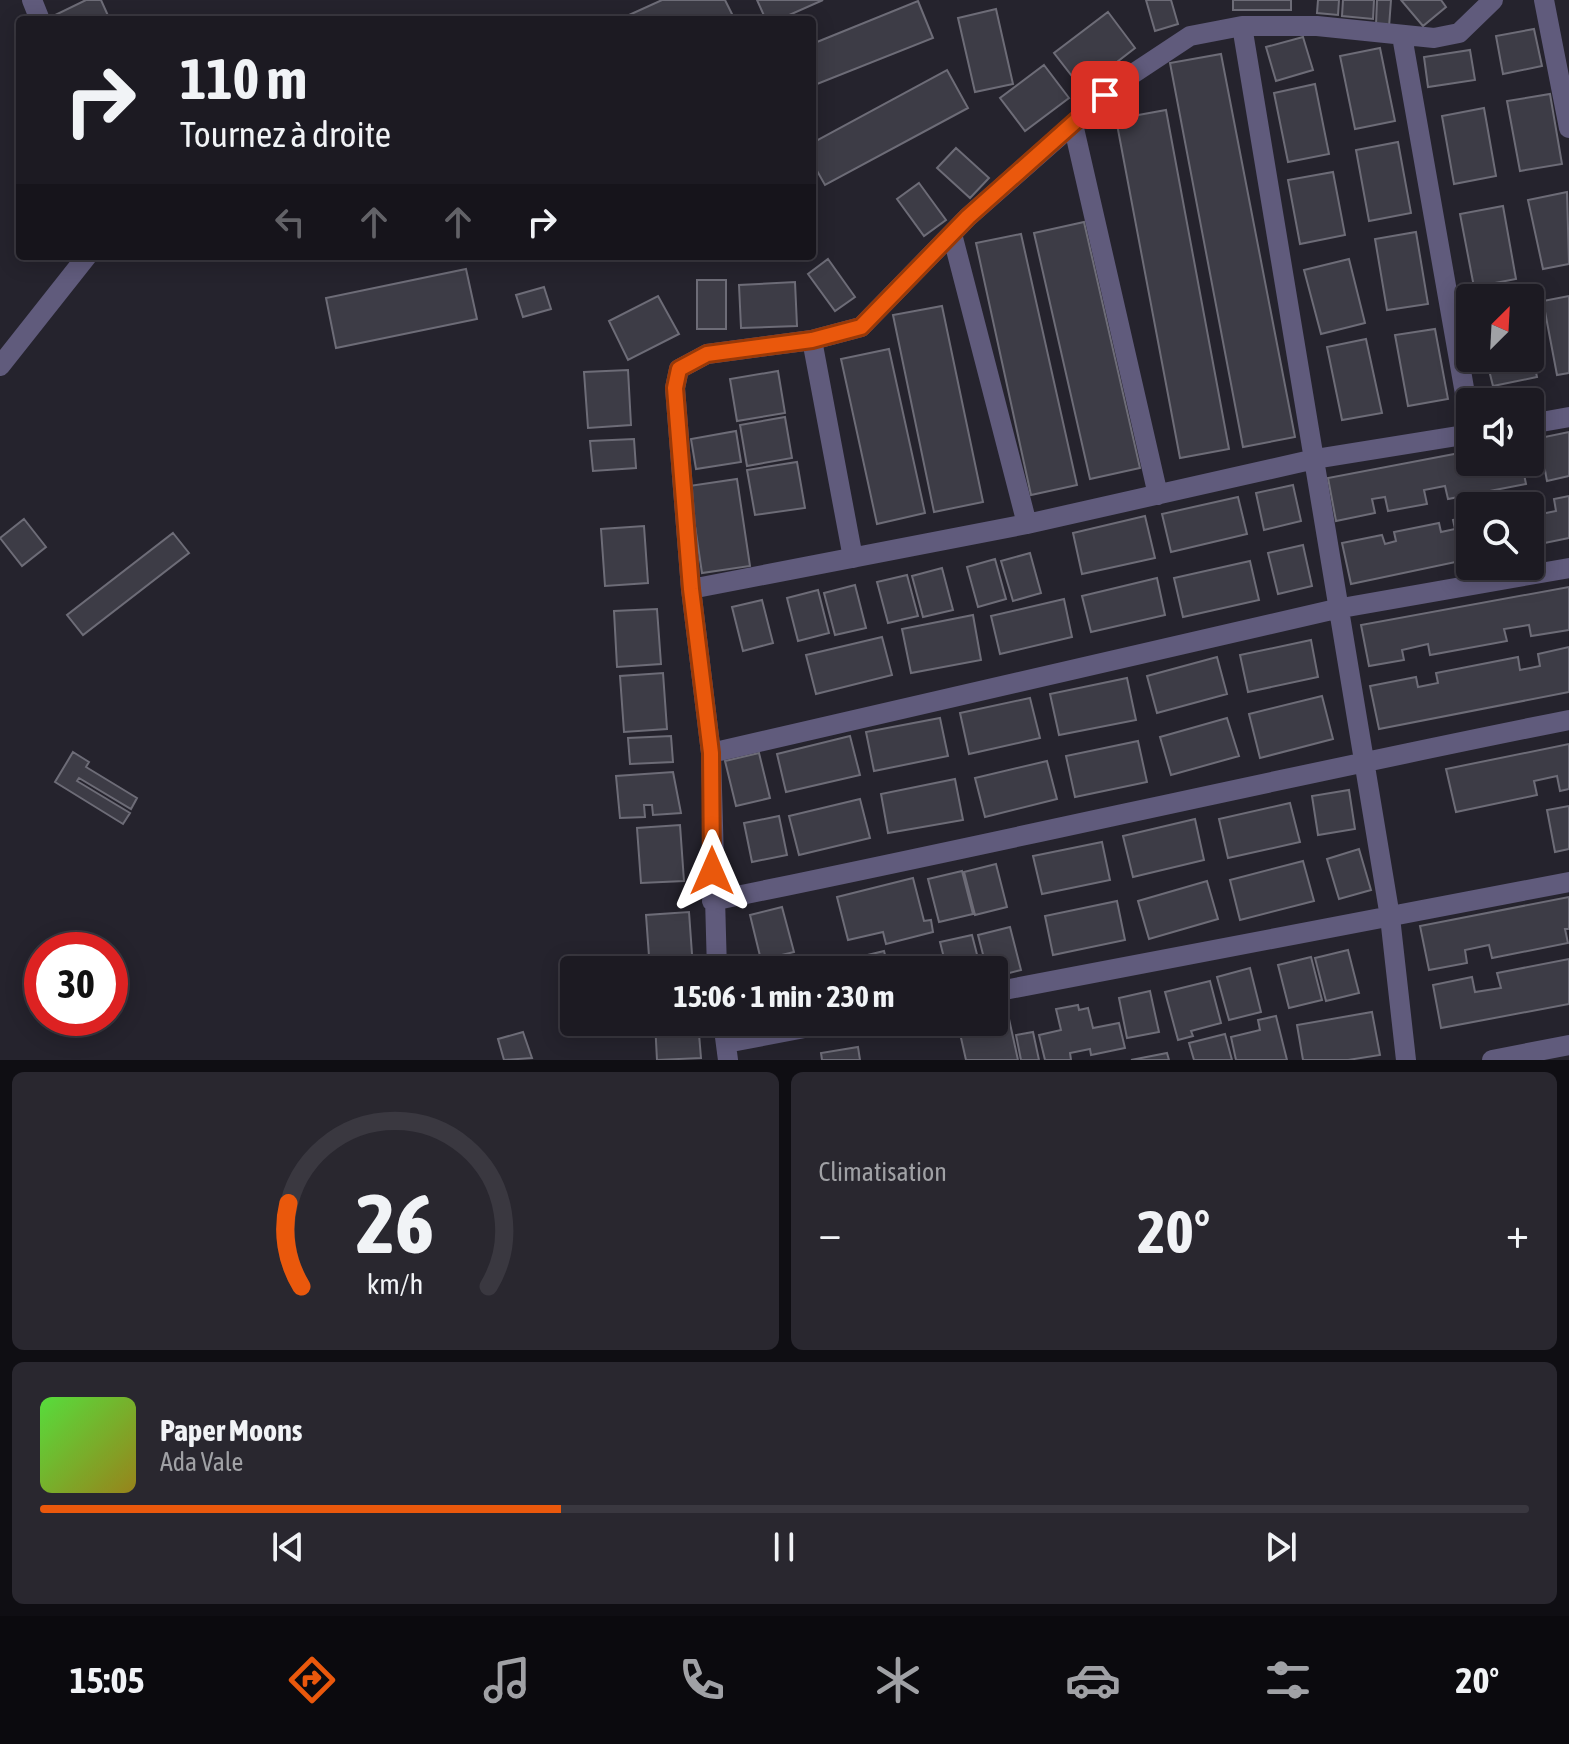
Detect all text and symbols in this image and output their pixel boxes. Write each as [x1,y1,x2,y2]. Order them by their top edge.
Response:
text: 110 m [180,47,307,111]
icon: right [48,48,152,152]
pin [1071,61,1139,129]
icon: arrive [1083,73,1127,117]
text: Tournez à droite [180,113,391,155]
icon: left [268,200,312,244]
icon: ahead [352,200,396,244]
icon: ahead [436,200,480,244]
icon: right [520,200,564,244]
north arrow [1456,284,1544,372]
map controls [1456,284,1544,580]
button: sound [1456,388,1544,476]
button: search [1456,492,1544,580]
position arrow [670,829,754,913]
speed limit sign: 30 [24,932,128,1036]
text: 15:06 · 1 min · 230 m [674,979,894,1013]
text: Climatisation [819,1157,947,1187]
text: 26 [356,1175,434,1271]
text: 20° [1137,1197,1210,1266]
text: − [819,1207,841,1257]
text: + [1506,1207,1529,1257]
text: km/h [367,1267,424,1300]
text: Paper Moons [160,1413,302,1447]
text: Ada Vale [160,1447,243,1477]
icon: previous [266,1525,310,1569]
icon: pause [762,1525,806,1569]
icon: next [1259,1525,1303,1569]
icon: directions [284,1652,340,1708]
icon: music [479,1652,535,1708]
icon: phone [674,1652,730,1708]
icon: climate [870,1652,926,1708]
icon: car [1065,1652,1121,1708]
icon: filters [1260,1652,1316,1708]
text: 15:05 [70,1659,144,1701]
text: 20° [1456,1659,1499,1701]

